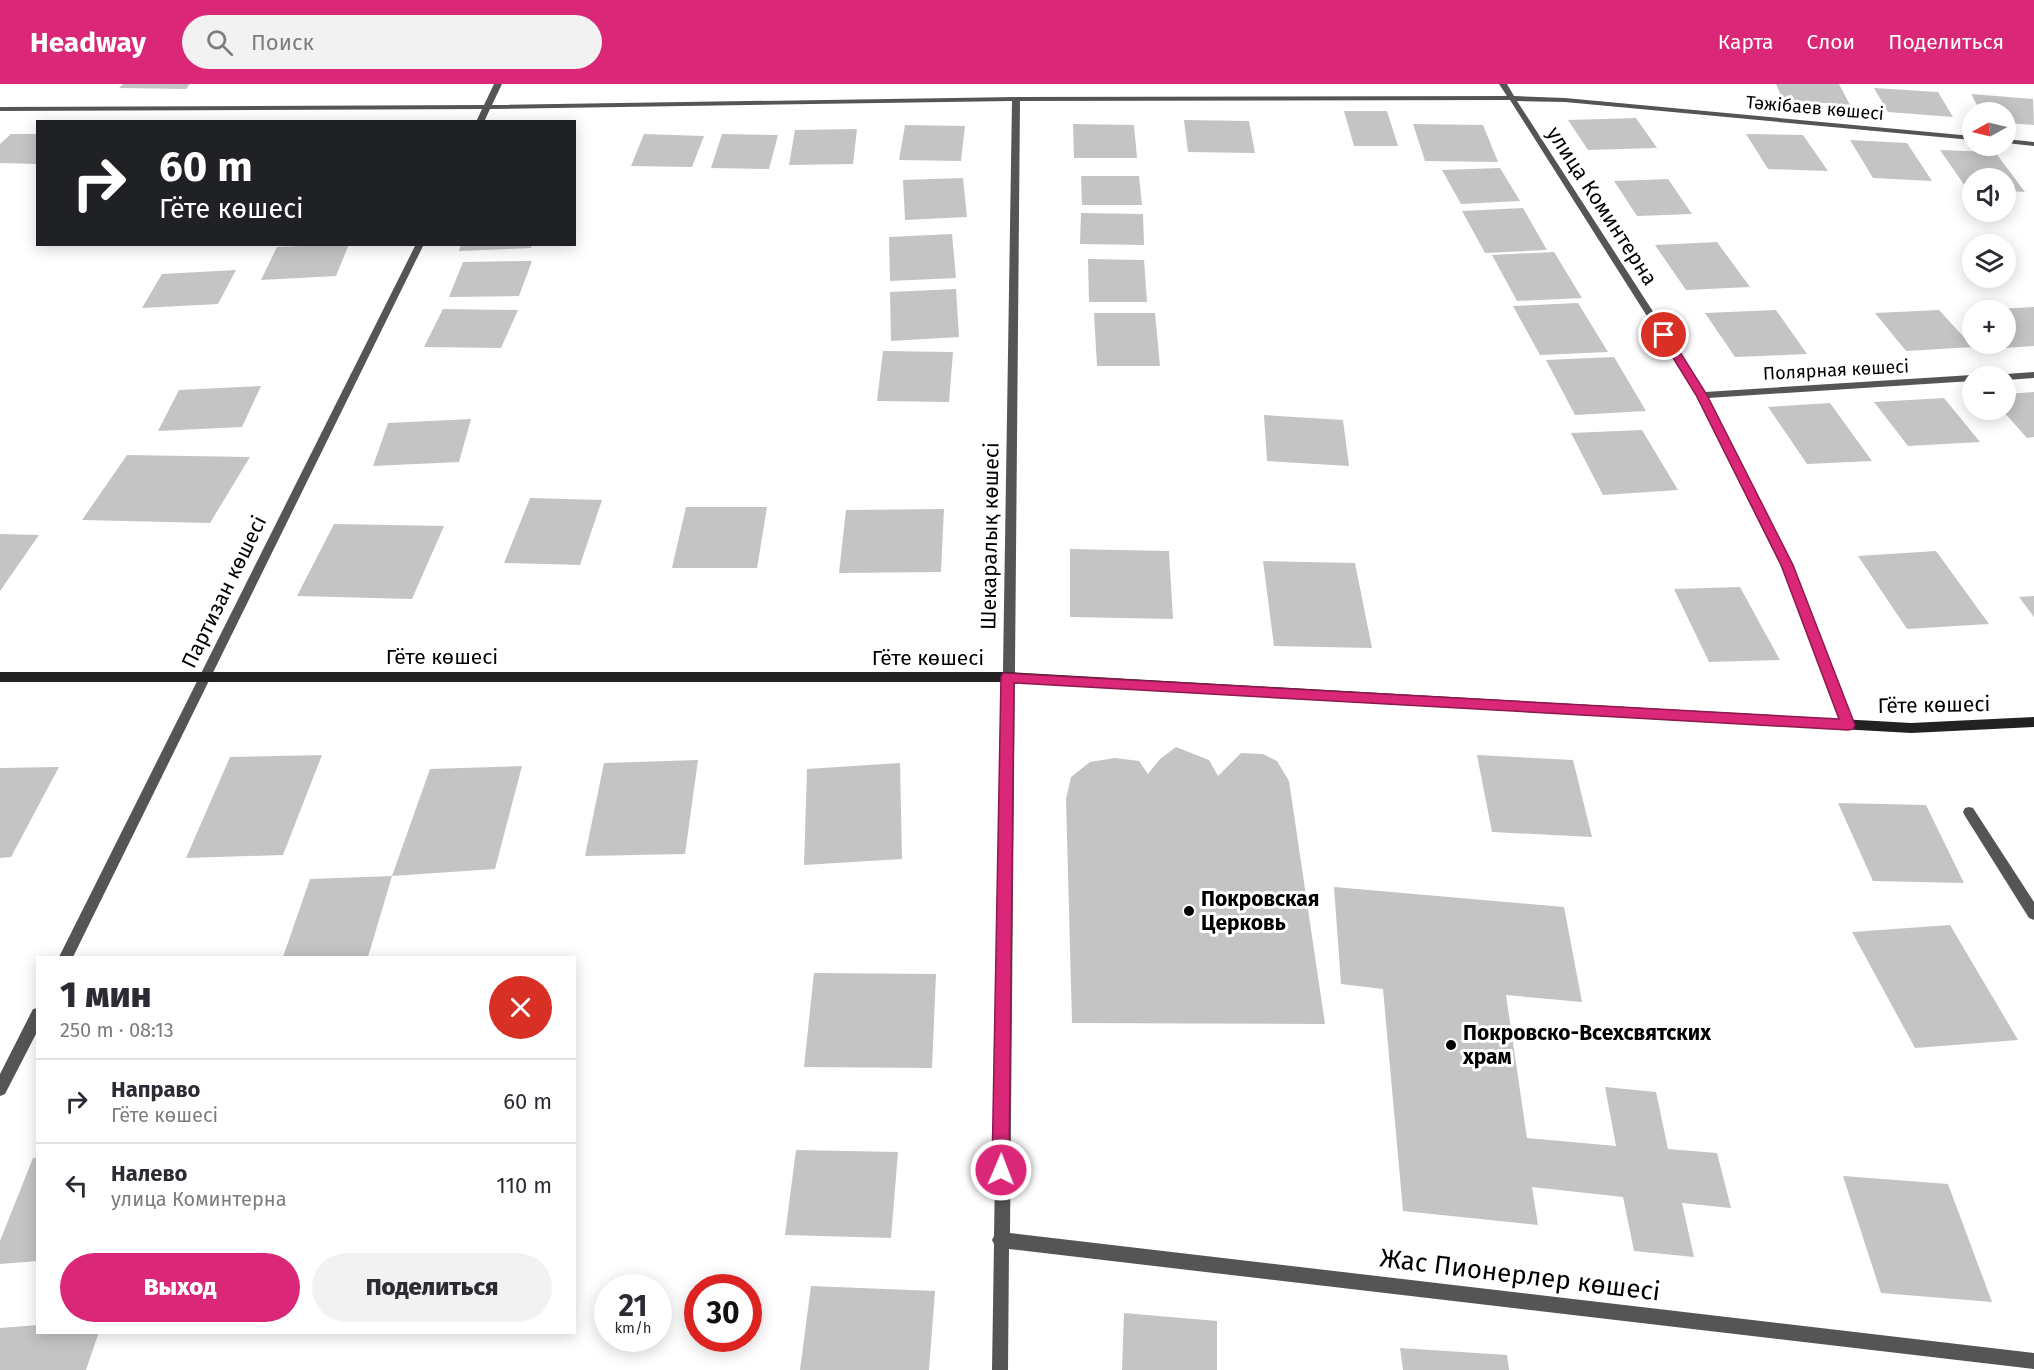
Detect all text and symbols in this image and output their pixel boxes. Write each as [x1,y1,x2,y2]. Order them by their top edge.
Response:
search box [182,15,602,69]
text: Headway [30,26,146,59]
icon: search [203,26,236,59]
text: Поиск [251,29,314,56]
text: Карта [1718,29,1774,55]
text: Слои [1807,29,1855,55]
text: Поделиться [1888,29,2004,55]
street label: Тәжібаев көшесі [1745,91,1885,125]
north arrow [1962,102,2016,156]
map controls [1962,102,2016,420]
street label: улица Коминтерна [1541,122,1663,290]
text: 60 m [159,142,253,192]
icon: right [60,144,138,222]
button: sound [1962,168,2016,222]
text: Гёте көшесі [159,193,304,225]
button: layers [1962,234,2016,288]
button: + [1962,300,2016,354]
pin [1638,309,1689,360]
icon: arrive [1647,318,1680,351]
street label: Полярная көшесі [1762,355,1910,385]
button: − [1962,366,2016,420]
street label: Шекаралық көшесі [975,442,1005,630]
street label: Партизан көшесі [176,511,272,673]
street label: Гёте көшесі [386,644,498,670]
street label: Гёте көшесі [872,645,984,671]
street label: Гёте көшесі [1878,691,1990,719]
place label: Покровская Церковь [1201,886,1320,936]
marker: Покровская Церковь [1182,904,1196,918]
text: 1 мин [60,973,152,1017]
button: close [489,976,552,1039]
text: 250 m · 08:13 [60,1018,174,1042]
place label: Покровско-Всехсвятских храм [1462,1020,1711,1070]
marker: Покровско-Всехсвятских храм [1444,1038,1458,1052]
text: Направо [111,1076,200,1103]
icon: right [60,1085,93,1118]
text: 60 m [503,1088,552,1115]
text: Гёте көшесі [111,1103,218,1127]
position arrow [969,1138,1033,1202]
text: Налево [111,1160,187,1187]
icon: left [60,1169,93,1202]
text: 110 m [496,1172,552,1199]
text: улица Коминтерна [111,1187,287,1211]
street label: Жас Пионерлер көшесі [1378,1242,1662,1308]
button: Выход [60,1253,300,1322]
button: Поделиться [312,1253,552,1322]
speed limit sign: 30 [684,1274,762,1352]
text: 21 [619,1288,647,1324]
text: km/h [614,1319,652,1337]

